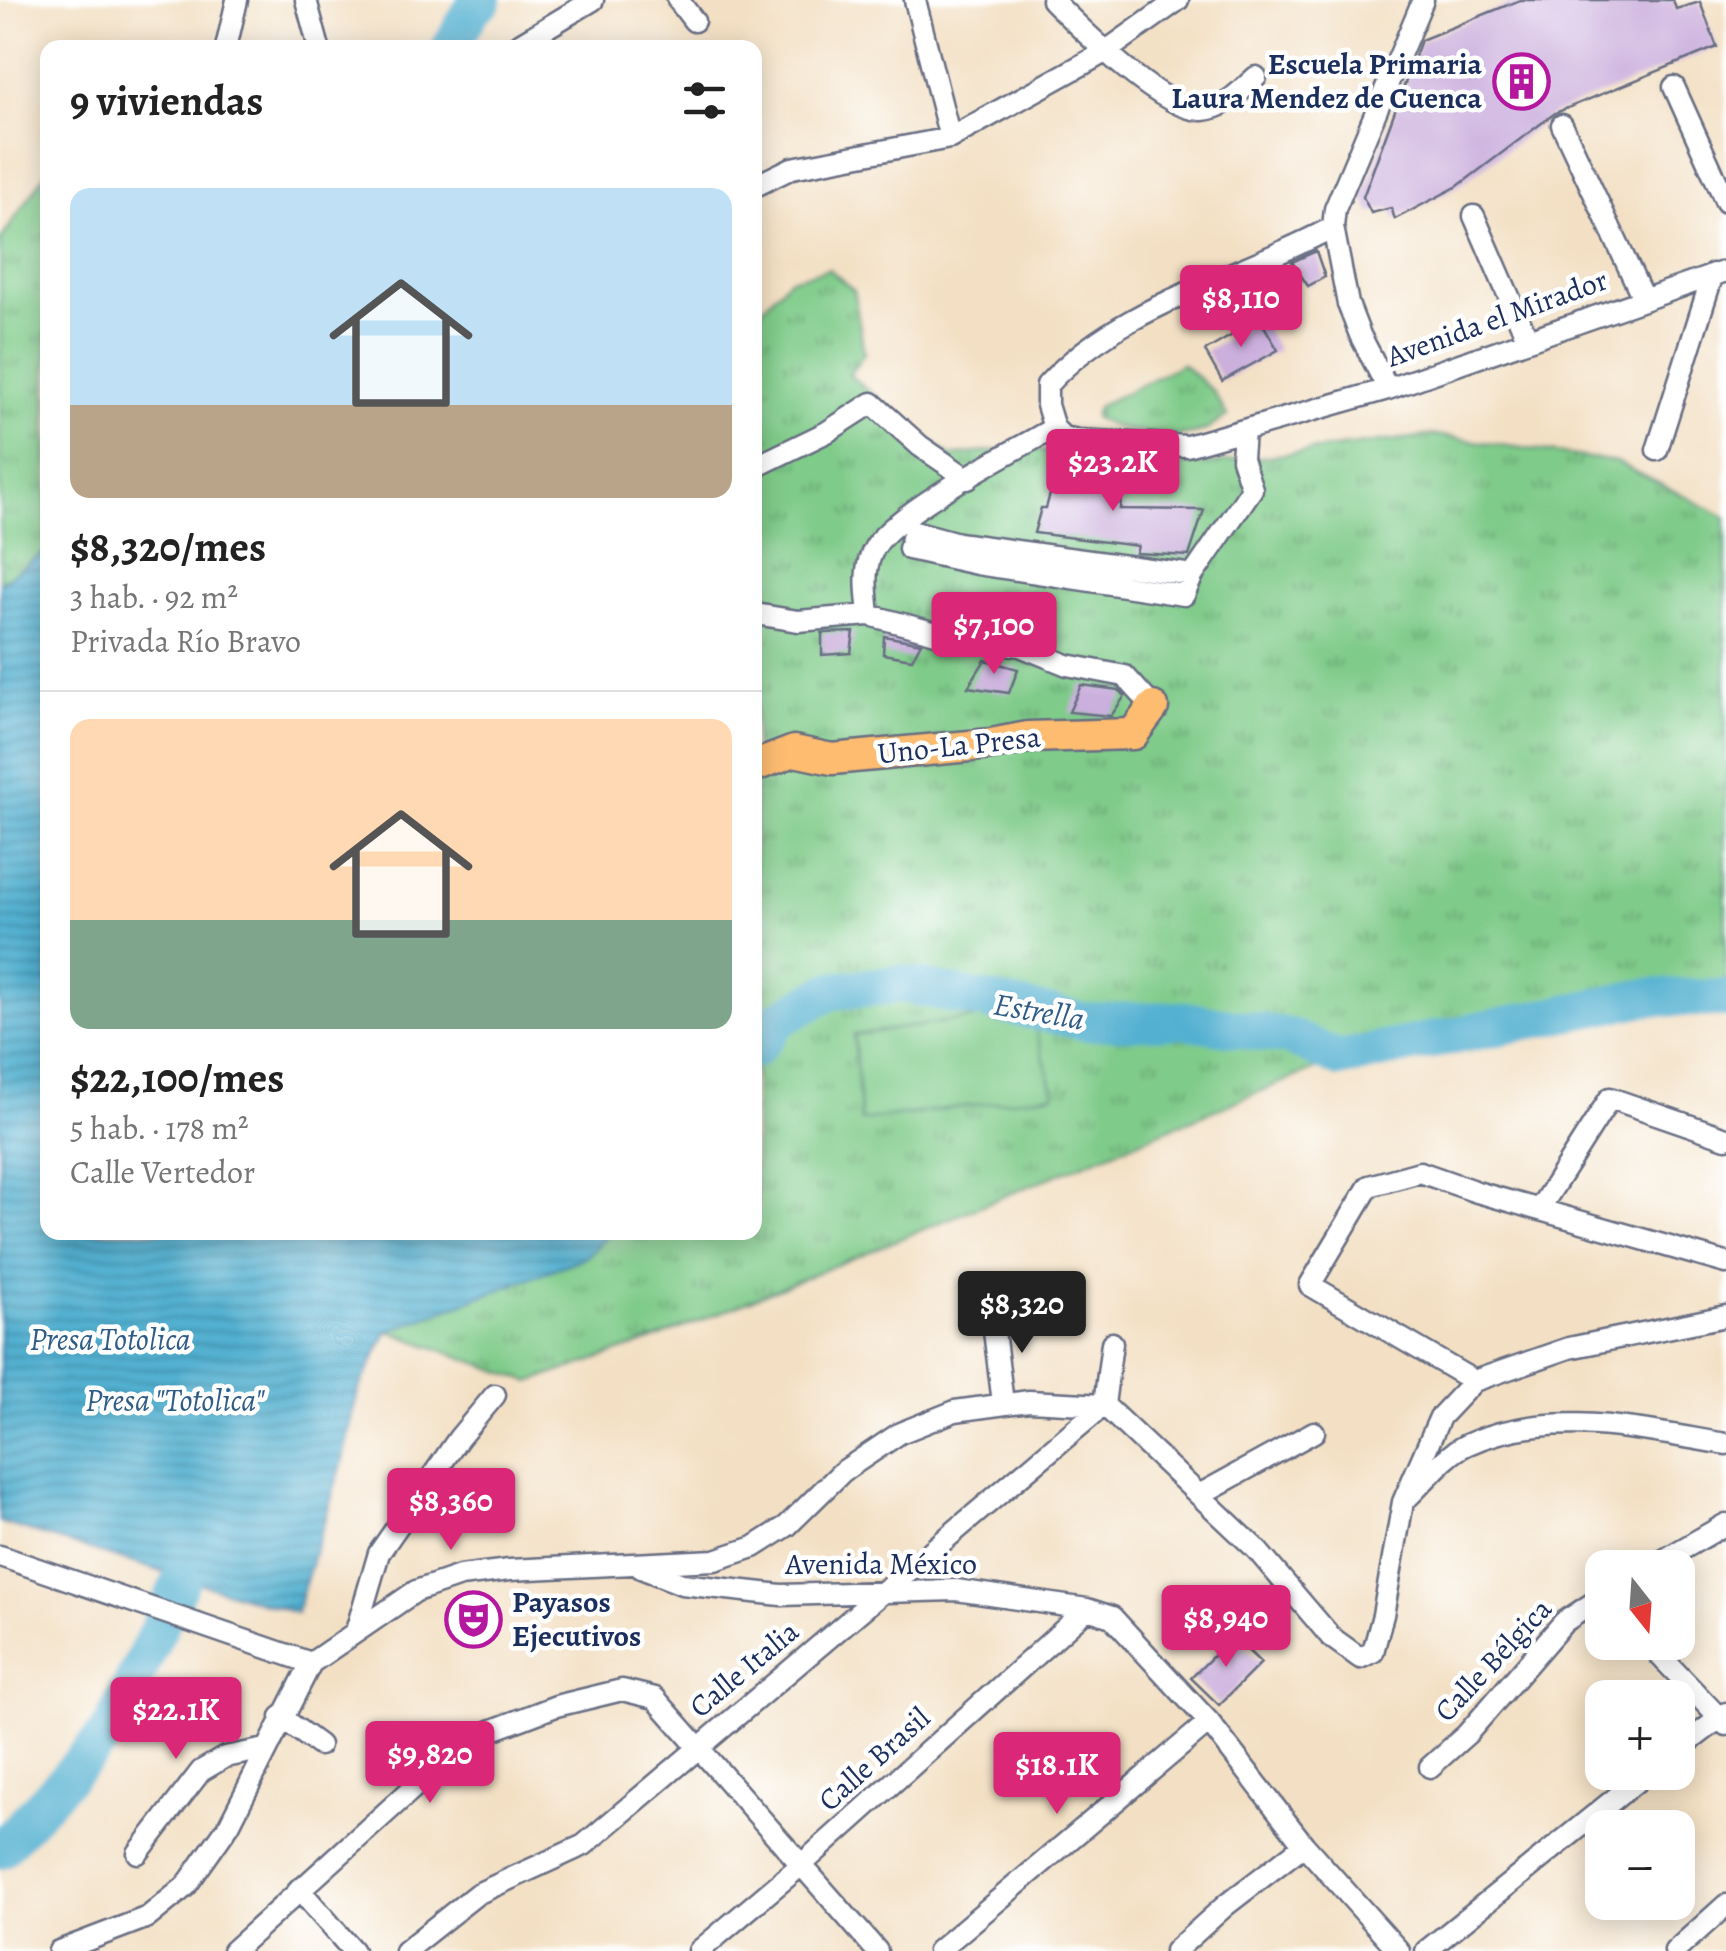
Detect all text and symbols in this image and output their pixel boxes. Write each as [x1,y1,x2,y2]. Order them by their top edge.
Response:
place label: Escuela Primaria Laura Mendez de Cuenca [1171,44,1483,118]
building icon: Escuela Primaria Laura Mendez de Cuenca [1491,51,1551,111]
text: 9 viviendas [70,72,263,129]
icon: filters [677,73,732,128]
icon: home [311,253,491,433]
street label: Avenida el Mirador [1380,260,1613,377]
pin: $8,110 [1160,265,1322,350]
text: $8,110 [1202,275,1280,319]
pin: $23.2K [1032,429,1194,514]
text: $23.2K [1068,439,1158,483]
text: $8,320/mes [70,518,266,575]
text: 3 hab. · 92 m² [70,575,238,619]
pin: $7,100 [913,592,1075,677]
text: $7,100 [954,602,1034,646]
text: Privada Río Bravo [70,619,301,663]
street label: Uno-La Presa [875,717,1043,773]
icon: home [311,784,491,964]
water label: Estrella [990,981,1088,1041]
text: $22,100/mes [70,1049,284,1106]
text: 5 hab. · 178 m² [70,1106,249,1150]
text: Calle Vertedor [70,1150,255,1194]
pin: $8,320 [941,1271,1103,1356]
text: $8,320 [980,1281,1064,1325]
water label: Presa Totolica [29,1317,191,1361]
water label: Presa "Totolica" [85,1378,265,1422]
pin: $8,360 [370,1468,532,1553]
text: $8,360 [409,1478,493,1522]
street label: Avenida México [784,1544,977,1584]
north arrow [1585,1550,1695,1660]
map controls [1585,1550,1695,1920]
place label: Payasos Ejecutivos [512,1582,641,1656]
pin: $8,940 [1145,1585,1307,1670]
theatre icon: Payasos Ejecutivos [443,1589,503,1649]
street label: Calle Bélgica [1426,1590,1561,1730]
text: $8,940 [1184,1595,1268,1639]
street label: Calle Italia [681,1611,807,1727]
pin: $22.1K [95,1677,257,1762]
button: + [1585,1680,1695,1790]
text: $22.1K [132,1687,220,1731]
street label: Calle Brasil [810,1698,938,1820]
pin: $9,820 [349,1721,511,1806]
text: $9,820 [387,1731,473,1775]
pin: $18.1K [976,1732,1138,1817]
text: $18.1K [1015,1742,1099,1786]
button: − [1585,1810,1695,1920]

